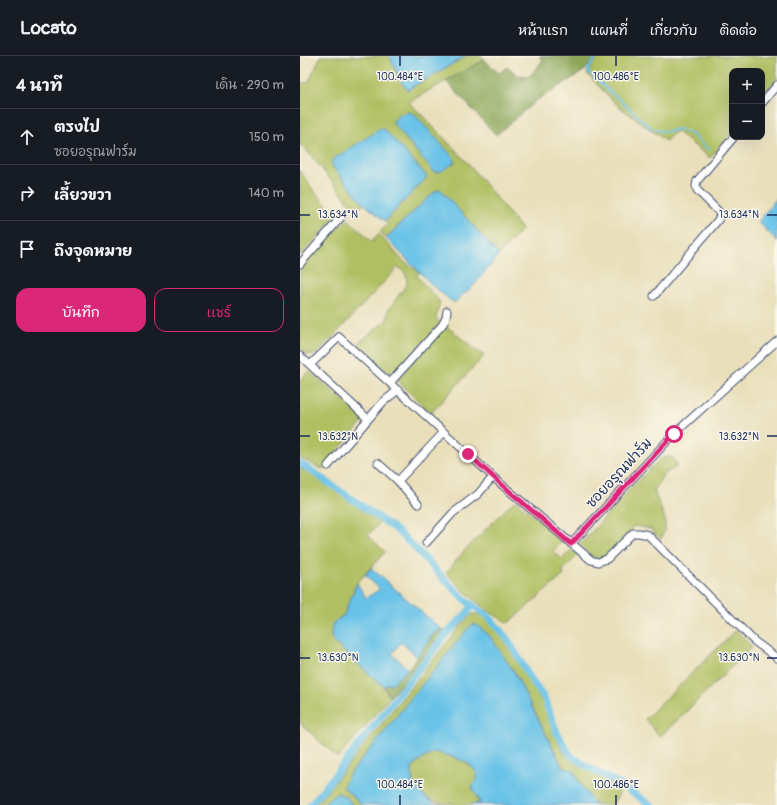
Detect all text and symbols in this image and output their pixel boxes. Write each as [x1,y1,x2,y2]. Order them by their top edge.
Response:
text: Locato [20,16,77,40]
text: หน้าแรก [518,22,568,39]
text: แผนที่ [590,22,628,39]
text: เกี่ยวกับ [650,22,697,39]
text: ติดต่อ [719,22,757,39]
map controls [729,68,765,140]
button: + [729,68,765,104]
text: 100.484°E [377,71,423,83]
text: 100.486°E [593,71,639,83]
text: 4 นาที [16,75,62,96]
text: เดิน · 290 m [215,77,284,93]
button: − [729,104,765,140]
text: ตรงไป [54,118,100,137]
icon: ahead [16,126,38,148]
text: 150 m [249,129,284,145]
text: ซอยอรุณฟาร์ม [54,144,137,160]
icon: right [16,182,38,204]
text: 140 m [248,185,284,201]
text: เลี้ยวขวา [54,186,112,205]
text: 13.634°N [318,209,358,221]
text: 13.634°N [719,209,759,221]
icon: arrive [16,238,38,260]
text: ถึงจุดหมาย [54,242,132,261]
button: บันทึก [16,288,146,332]
button: แชร์ [154,288,284,332]
route start [665,425,683,443]
text: 13.632°N [318,431,358,443]
text: 13.632°N [719,431,759,443]
street label: ซอยอรุณฟาร์ม [582,434,656,512]
route end [459,445,477,463]
text: 13.630°N [317,652,359,664]
text: 13.630°N [718,652,760,664]
text: 100.484°E [377,779,423,791]
text: 100.486°E [593,779,639,791]

